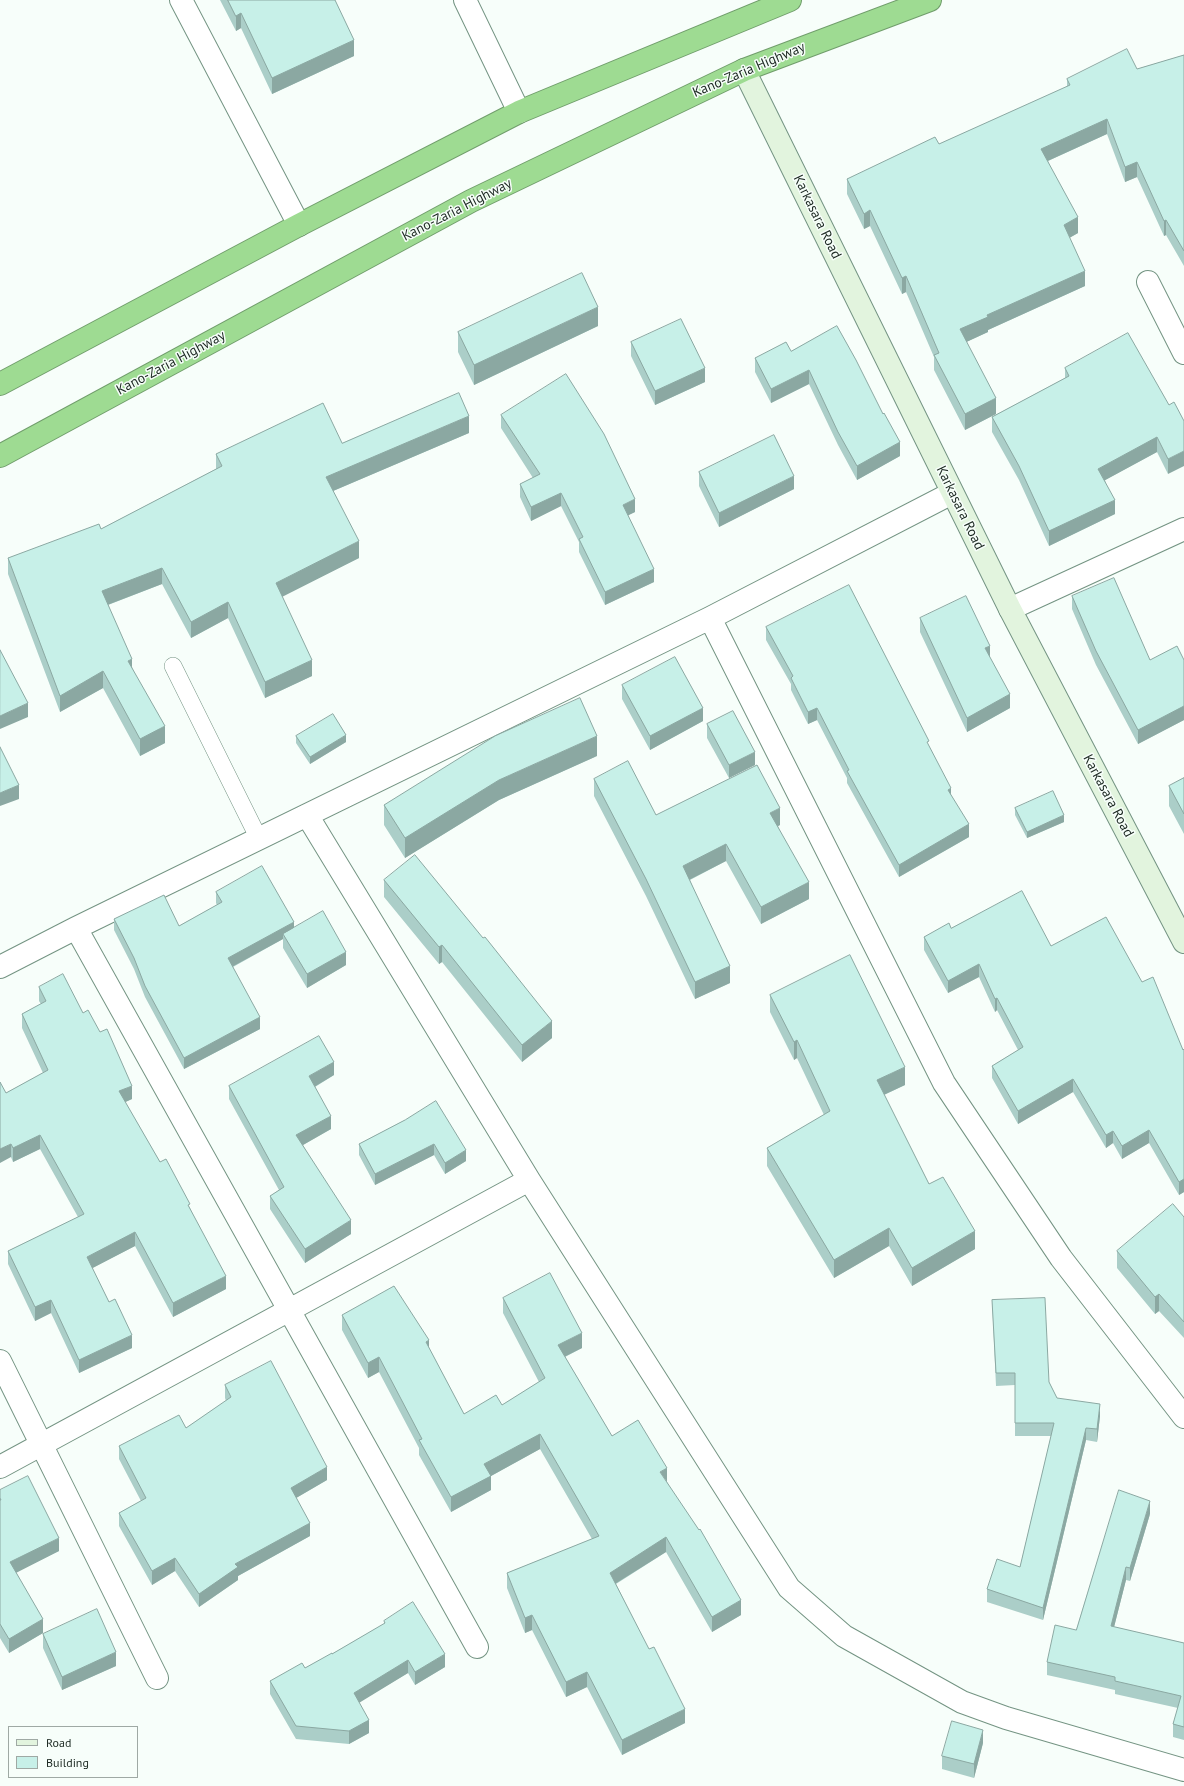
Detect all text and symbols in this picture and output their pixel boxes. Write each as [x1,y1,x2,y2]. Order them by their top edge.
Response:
street label: Kano-Zaria Highway [690,39,808,101]
street label: Karkasara Road [789,172,845,262]
street label: Kano-Zaria Highway [399,175,515,245]
street label: Kano-Zaria Highway [114,327,228,399]
street label: Karkasara Road [932,463,988,553]
street label: Karkasara Road [1079,752,1137,840]
legend [8,1726,138,1778]
text: Road [46,1735,71,1750]
text: Building [46,1755,89,1770]

